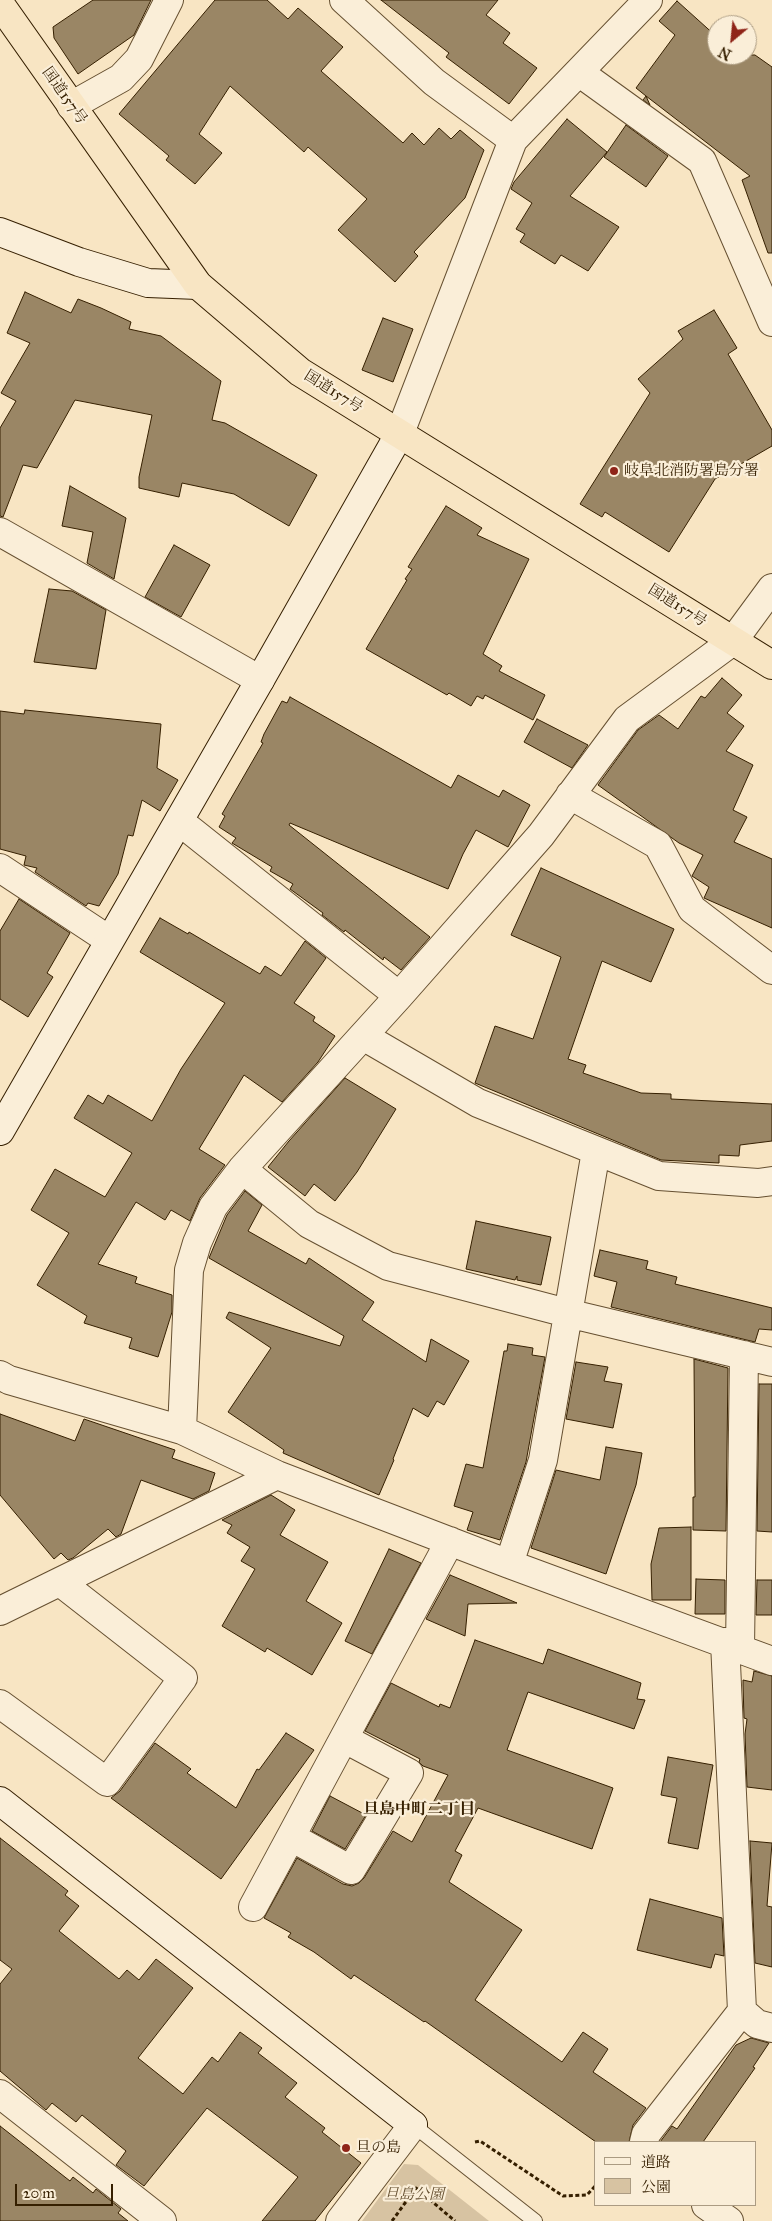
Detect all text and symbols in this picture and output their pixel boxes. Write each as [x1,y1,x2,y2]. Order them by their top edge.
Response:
north arrow [707,15,757,65]
text: N [716,43,734,63]
street label: 国道157号 [38,64,90,128]
street label: 国道157号 [300,367,366,417]
place label: 岐阜北消防署島分署 [624,462,759,480]
marker: 岐阜北消防署島分署 [608,465,620,477]
street label: 国道157号 [644,581,710,631]
district label: 旦島中町二丁目 [363,1800,475,1820]
place label: 旦の島 [356,2139,401,2157]
legend [594,2141,757,2206]
marker: 旦の島 [340,2142,352,2154]
text: 道路 [641,2153,671,2171]
scale bar [18,2174,115,2206]
text: 公園 [641,2178,671,2196]
text: 20 m [23,2184,55,2202]
park label: 旦島公園 [384,2186,444,2204]

